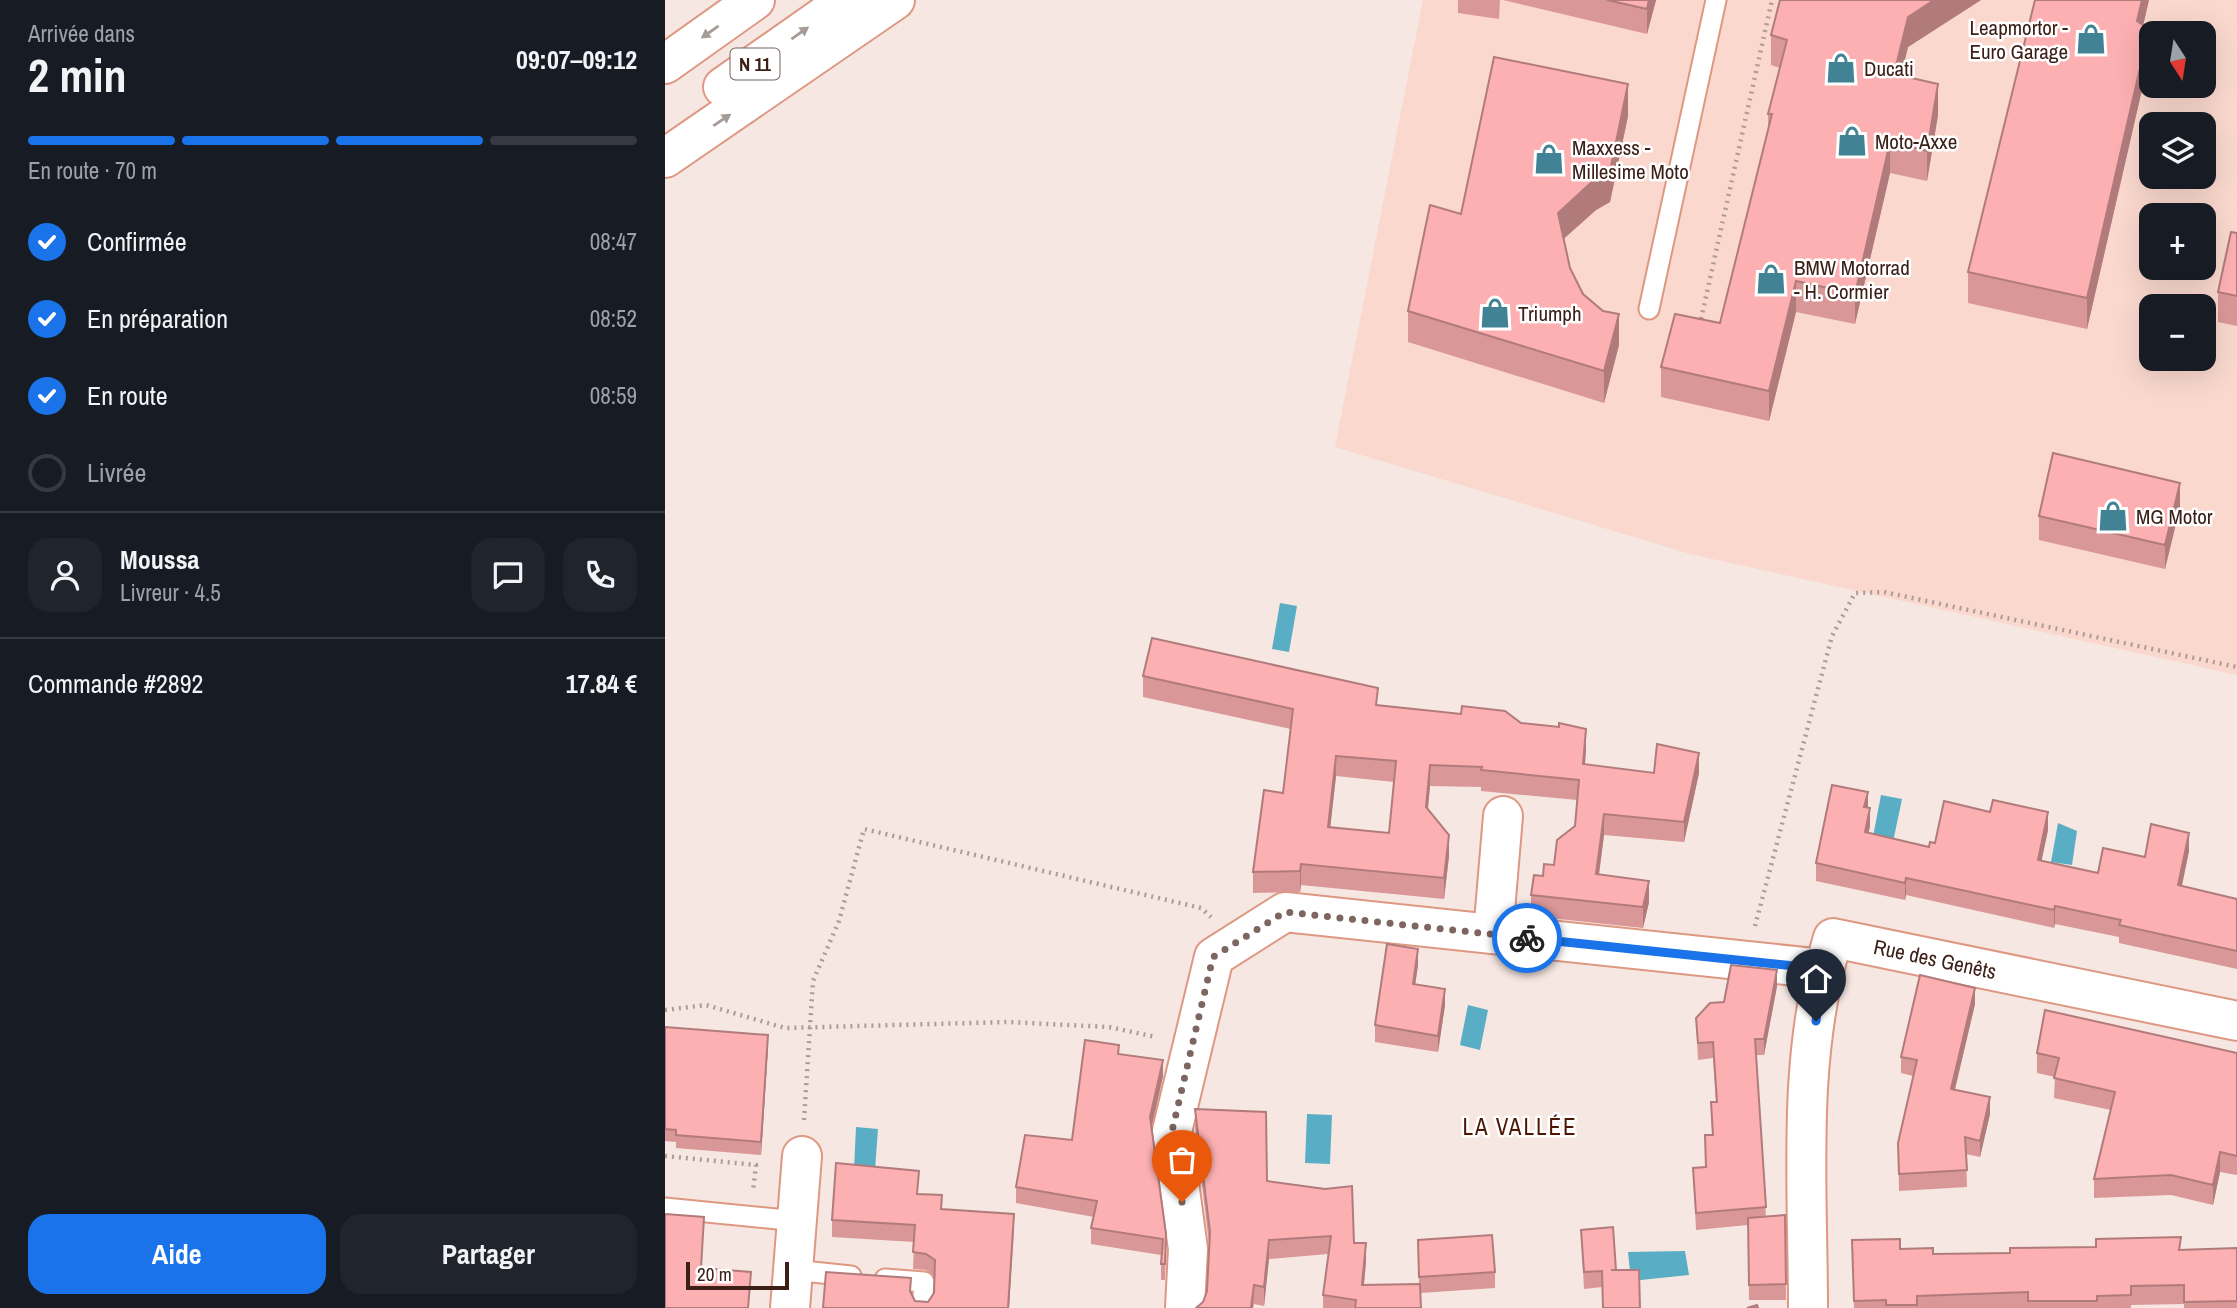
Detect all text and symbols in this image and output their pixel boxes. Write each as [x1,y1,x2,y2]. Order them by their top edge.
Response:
place label: Leapmortor - Euro Garage [1969,13,2068,66]
text: Arrivée dans [28,18,135,49]
north arrow [2139,21,2215,98]
map controls [2139,21,2216,371]
shop icon: Leapmortor - Euro Garage [2074,22,2108,56]
one-way arrow [701,25,719,39]
one-way arrow [791,26,809,40]
text: 09:07–09:12 [516,42,637,77]
text: 2 min [28,44,127,106]
road number: N 11 [731,48,779,80]
shop icon: Ducati [1824,51,1858,85]
place label: Ducati [1864,54,1914,83]
button: layers [2139,112,2216,189]
one-way arrow [712,114,731,127]
shop icon: Moto-Axxe [1835,124,1869,158]
place label: Moto-Axxe [1875,127,1957,156]
place label: Maxxess - Millesime Moto [1572,133,1689,186]
shop icon: Maxxess - Millesime Moto [1532,142,1566,176]
text: En route · 70 m [28,155,157,186]
button: + [2139,203,2216,280]
icon: check [28,223,66,261]
text: Confirmée [87,224,187,259]
text: 08:47 [590,226,637,257]
place label: BMW Motorrad - H. Cormier [1794,253,1910,306]
shop icon: BMW Motorrad - H. Cormier [1754,262,1788,296]
button: − [2139,294,2216,371]
shop icon: Triumph [1478,296,1512,330]
place label: Triumph [1518,299,1581,328]
icon: check [28,300,66,338]
text: En préparation [87,301,228,336]
text: 08:52 [590,303,637,334]
icon: check [28,377,66,415]
text: En route [87,378,168,413]
text: 08:59 [590,380,637,411]
text: Livrée [87,455,146,490]
shop icon: MG Motor [2096,499,2130,533]
place label: MG Motor [2136,502,2213,531]
button: person [28,538,102,612]
button: chat [471,538,545,612]
button: phone [563,538,637,612]
text: Moussa [120,542,199,577]
text: Livreur · 4.5 [120,577,221,608]
text: Commande #2892 [28,666,203,701]
text: 17.84 € [566,666,637,701]
courier [1492,903,1562,973]
icon: bike [1508,919,1546,957]
street label: Rue des Genêts [1871,932,1999,986]
pin [1786,949,1846,1021]
icon: home [1797,960,1835,998]
district label: LA VALLÉE [1462,1111,1578,1142]
pin [1152,1130,1212,1202]
icon: bag [1163,1141,1201,1179]
button: Aide [28,1214,326,1294]
button: Partager [340,1214,637,1294]
scale bar [686,1259,789,1291]
text: 20 m [697,1261,732,1287]

